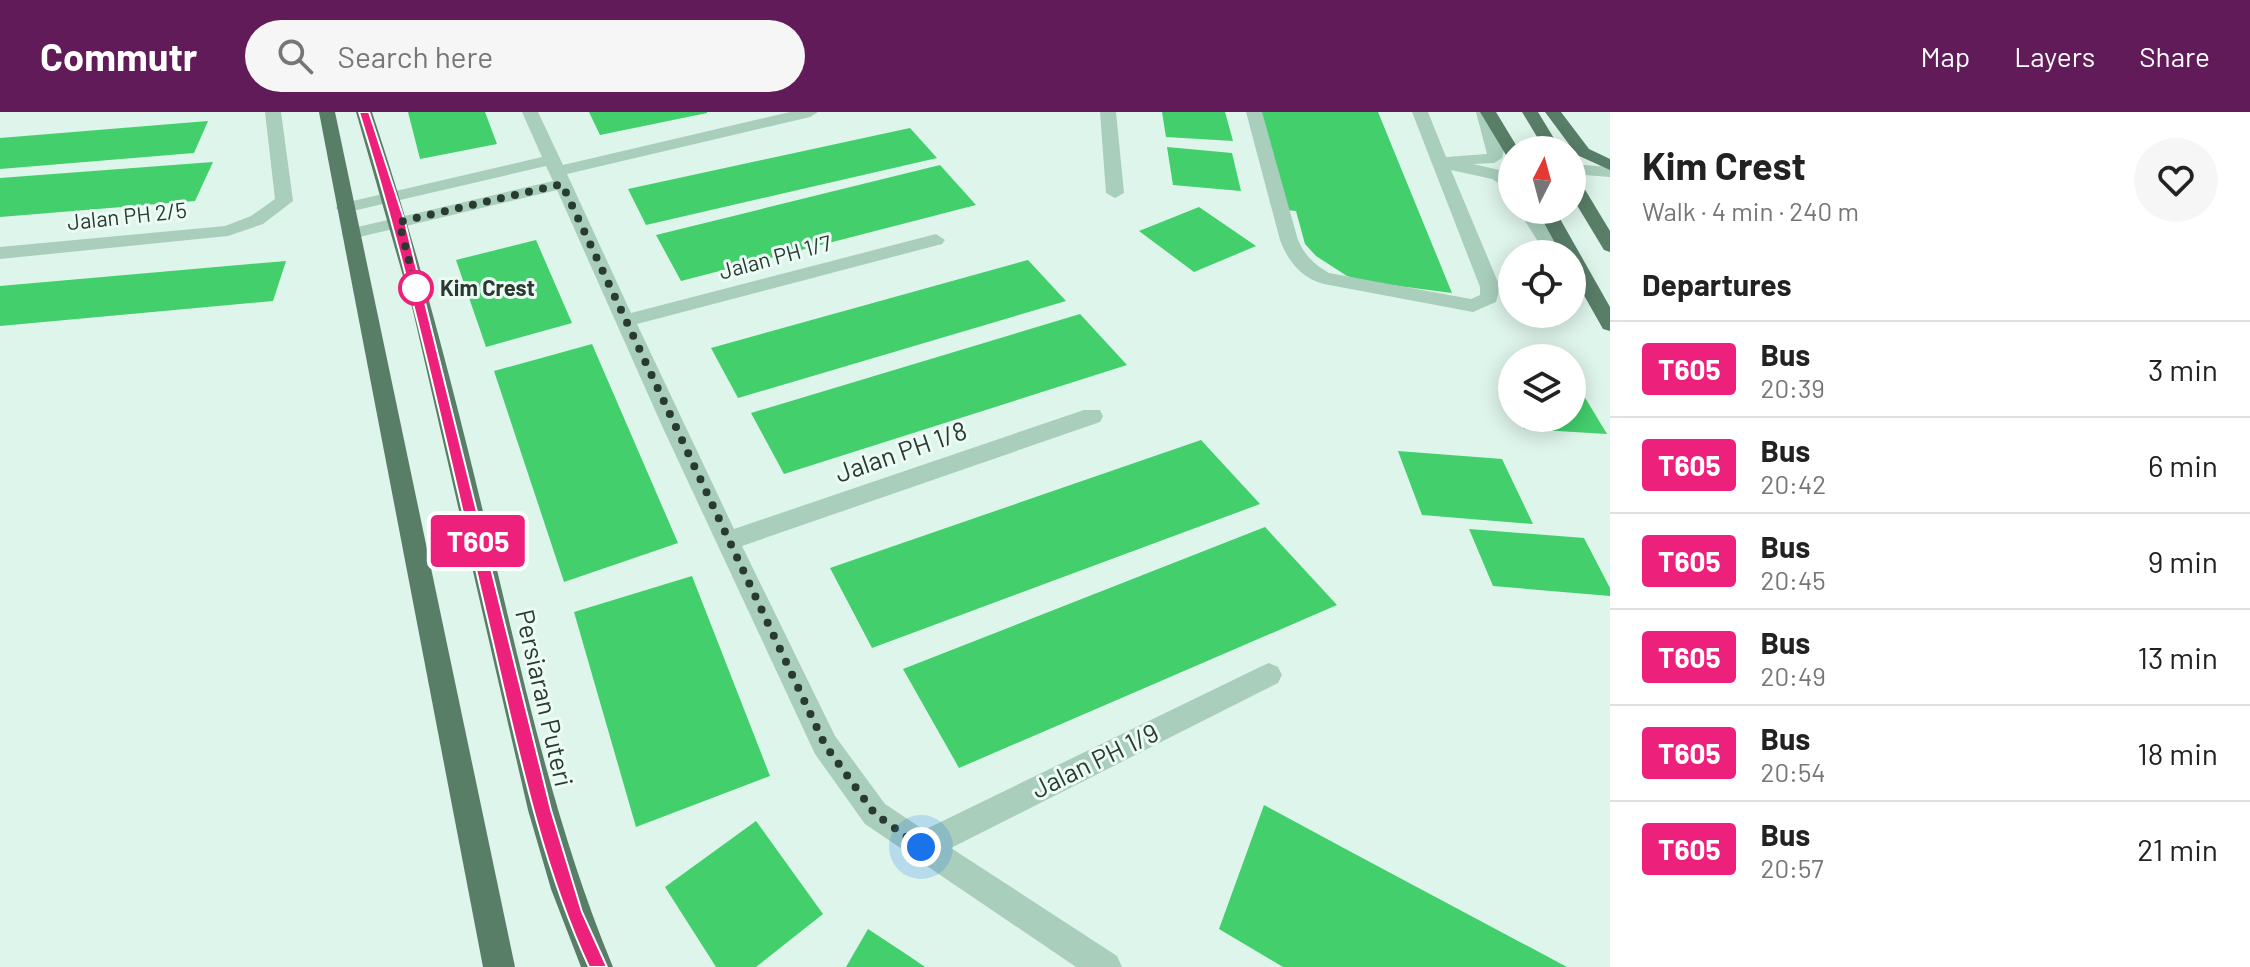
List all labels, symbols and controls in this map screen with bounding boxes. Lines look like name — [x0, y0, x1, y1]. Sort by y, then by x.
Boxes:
search box — [245, 20, 805, 92]
text: Commutr — [40, 33, 197, 79]
icon: search — [273, 34, 317, 78]
text: Search here — [337, 38, 493, 74]
text: Map — [1920, 39, 1970, 73]
text: Layers — [2014, 39, 2095, 73]
text: Share — [2139, 39, 2210, 73]
north arrow — [1498, 136, 1586, 224]
map controls — [1498, 136, 1586, 432]
button: heart — [2134, 138, 2218, 222]
text: Kim Crest — [1642, 142, 1806, 188]
text: Walk · 4 min · 240 m — [1642, 195, 1859, 226]
street label: Jalan PH 2/5 — [66, 196, 188, 234]
street label: Jalan PH 1/7 — [716, 229, 834, 284]
button: locate — [1498, 240, 1586, 328]
text: Departures — [1642, 266, 1792, 302]
marker: Kim Crest — [399, 271, 433, 305]
place label: Kim Crest — [440, 274, 535, 300]
text: Bus — [1760, 336, 1810, 372]
button: layers — [1498, 344, 1586, 432]
text: 3 min — [2148, 351, 2218, 387]
text: T605 — [1658, 352, 1720, 386]
text: 20:39 — [1760, 372, 1825, 403]
street label: Jalan PH 1/8 — [830, 414, 971, 488]
text: Bus — [1760, 432, 1810, 468]
text: 6 min — [2148, 447, 2218, 483]
text: T605 — [1658, 448, 1720, 482]
text: 20:42 — [1760, 468, 1826, 499]
line badge: T605 — [422, 515, 534, 567]
text: T605 — [447, 524, 509, 558]
text: Bus — [1760, 528, 1810, 564]
text: 9 min — [2148, 543, 2218, 579]
text: T605 — [1658, 544, 1720, 578]
text: 20:45 — [1760, 564, 1826, 595]
street label: Persiaran Puteri — [510, 606, 581, 789]
text: Bus — [1760, 624, 1810, 660]
text: 13 min — [2137, 639, 2218, 675]
text: T605 — [1658, 640, 1720, 674]
text: 20:49 — [1760, 660, 1826, 691]
street label: Jalan PH 1/9 — [1026, 716, 1163, 804]
text: Bus — [1760, 720, 1810, 756]
text: 18 min — [2137, 735, 2218, 771]
text: T605 — [1658, 736, 1720, 770]
text: 20:54 — [1760, 756, 1826, 787]
text: Bus — [1760, 816, 1810, 852]
your location — [901, 827, 941, 867]
text: 21 min — [2137, 831, 2218, 867]
text: T605 — [1658, 832, 1720, 866]
text: 20:57 — [1760, 852, 1824, 883]

